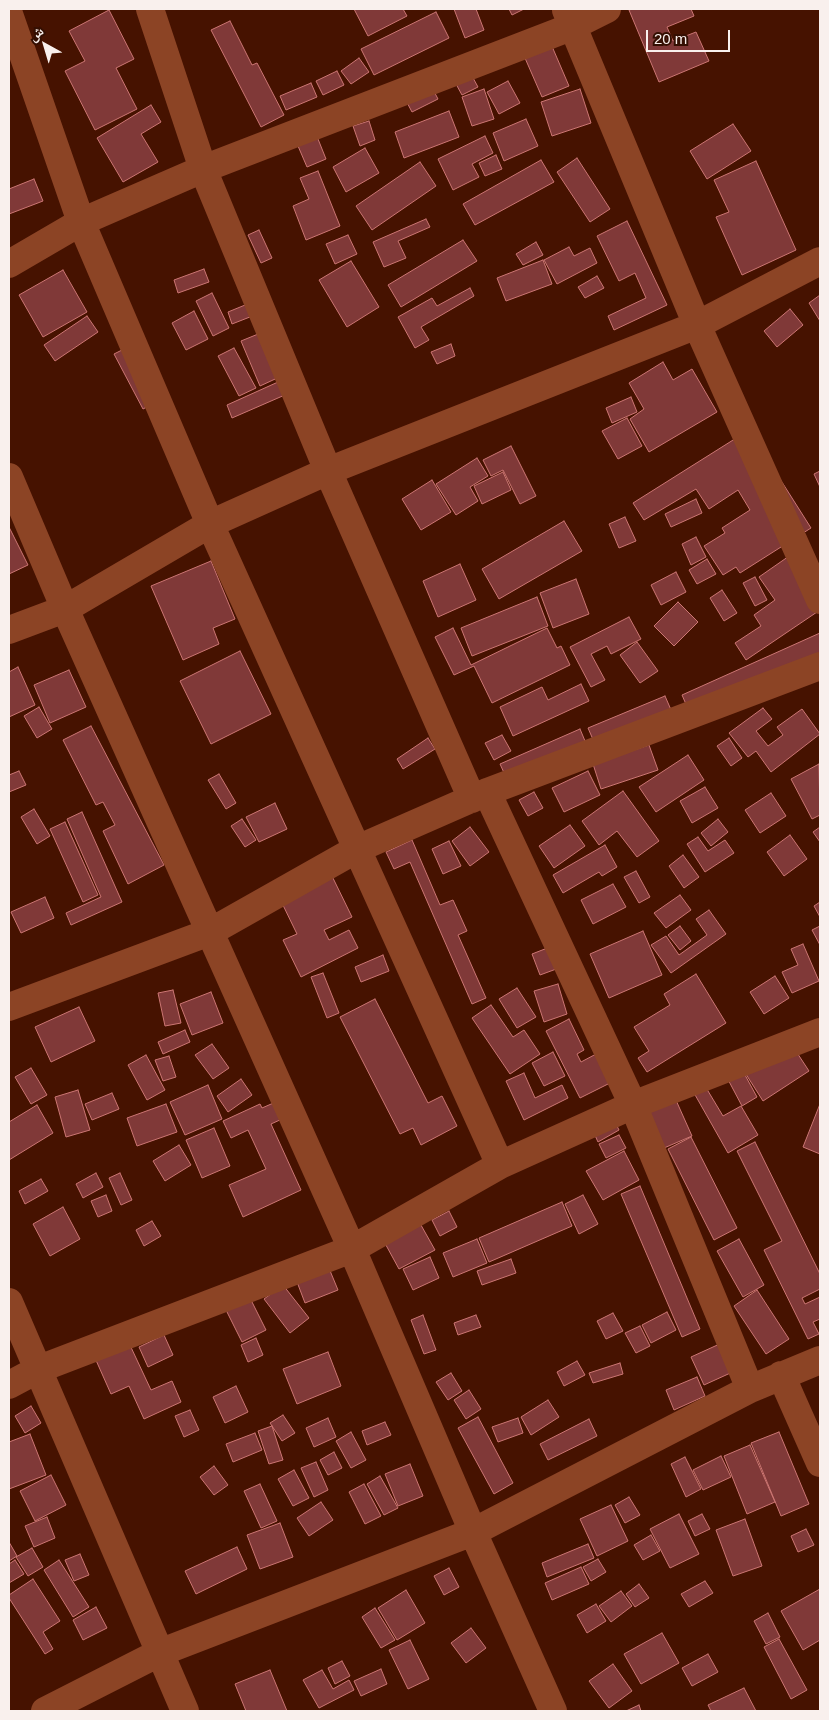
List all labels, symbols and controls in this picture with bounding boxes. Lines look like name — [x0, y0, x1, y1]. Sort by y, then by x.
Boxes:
north arrow — [20, 20, 70, 70]
scale bar — [649, 20, 733, 52]
text: ش — [25, 22, 46, 44]
text: 20 m — [654, 30, 687, 47]

